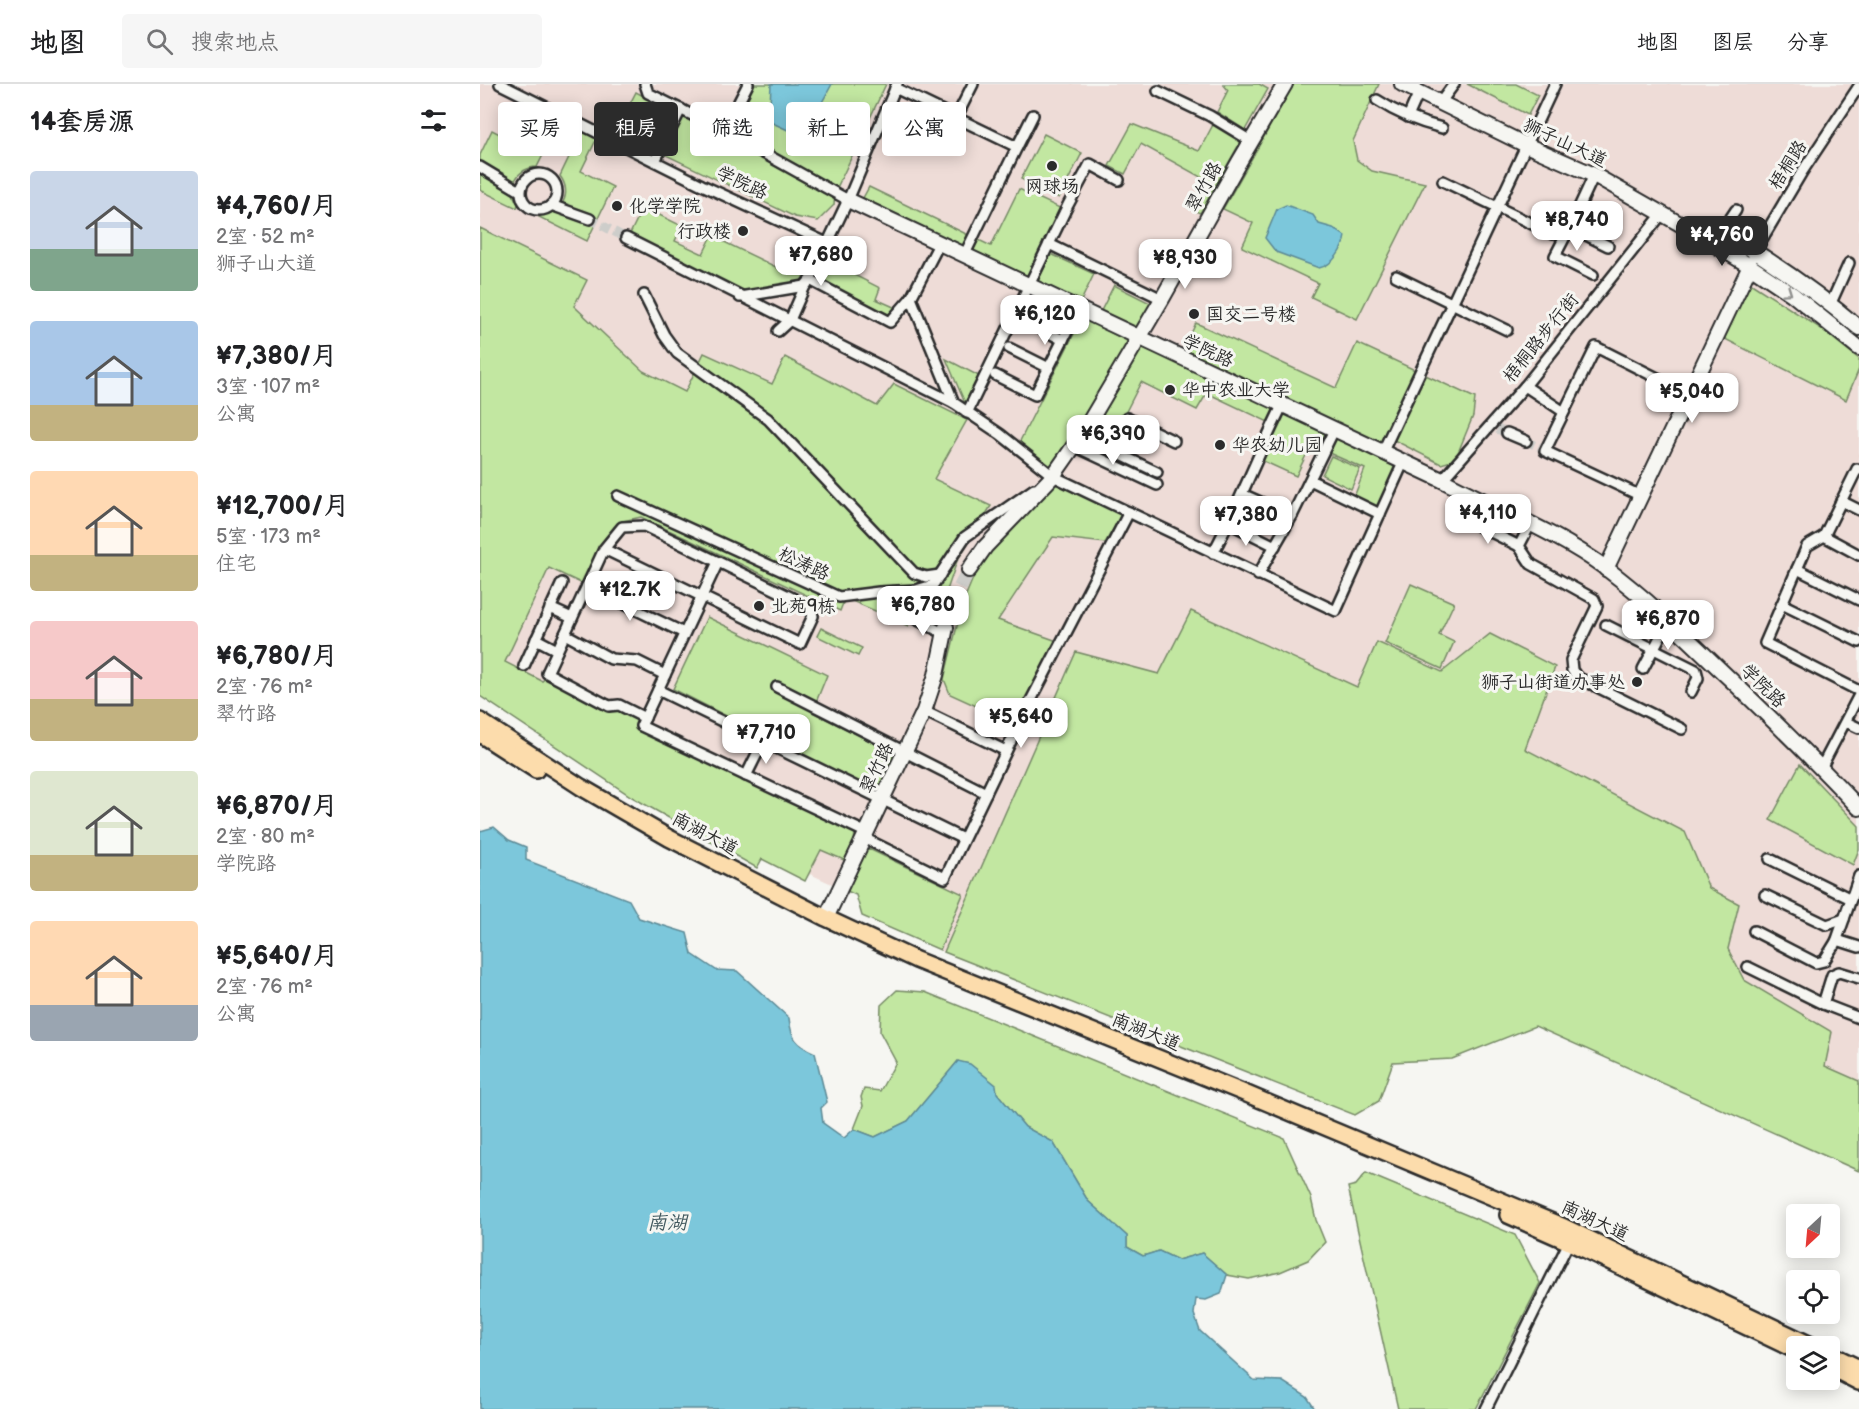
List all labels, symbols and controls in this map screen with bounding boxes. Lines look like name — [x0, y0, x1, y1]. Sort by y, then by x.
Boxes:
search box — [122, 14, 542, 68]
icon: search — [143, 25, 176, 58]
text: 地图 — [30, 27, 86, 60]
text: 搜索地点 — [191, 29, 279, 56]
text: 地图 — [1637, 30, 1679, 55]
text: 图层 — [1712, 30, 1754, 55]
text: 分享 — [1787, 30, 1829, 55]
chip: 买房 — [498, 102, 582, 156]
chip: 租房 — [594, 102, 678, 156]
chip: 筛选 — [690, 102, 774, 156]
chip: 新上 — [786, 102, 870, 156]
chip: 公寓 — [882, 102, 966, 156]
icon: filters — [417, 104, 450, 137]
text: 14套房源 — [30, 107, 134, 138]
street label: 狮子山大道 — [1520, 114, 1610, 172]
street label: 梧桐路 — [1765, 137, 1811, 193]
street label: 翠竹路 — [1182, 158, 1226, 216]
marker: 网球场 — [1045, 159, 1059, 173]
street label: 学院路 — [713, 162, 771, 204]
place label: 网球场 — [1025, 176, 1079, 197]
text: ¥4,760/月 — [216, 191, 338, 222]
icon: home — [78, 195, 150, 267]
place label: 化学学院 — [629, 196, 701, 217]
marker: 化学学院 — [610, 199, 624, 213]
pin: ¥8,740 — [1528, 201, 1626, 252]
text: ¥8,740 — [1545, 208, 1609, 232]
pin: ¥4,760 — [1673, 216, 1771, 267]
place label: 行政楼 — [677, 221, 731, 242]
text: ¥4,760 — [1690, 223, 1754, 247]
marker: 行政楼 — [736, 224, 750, 238]
text: 2室 · 52 m² — [216, 225, 315, 249]
pin: ¥7,680 — [772, 236, 870, 287]
pin: ¥8,930 — [1136, 239, 1234, 290]
text: ¥7,680 — [789, 243, 853, 267]
text: ¥8,930 — [1153, 246, 1217, 270]
text: 狮子山大道 — [216, 252, 316, 276]
one-way arrow — [1781, 285, 1792, 296]
street label: 梧桐路步行街 — [1499, 289, 1583, 387]
pin: ¥6,120 — [996, 295, 1094, 346]
text: ¥6,120 — [1014, 302, 1076, 326]
place label: 国交二号楼 — [1206, 304, 1296, 325]
marker: 国交二号楼 — [1187, 307, 1201, 321]
street label: 学院路 — [1179, 330, 1237, 372]
text: ¥7,380/月 — [216, 341, 338, 372]
icon: home — [78, 345, 150, 417]
pin: ¥5,040 — [1643, 373, 1741, 424]
text: 3室 · 107 m² — [216, 375, 320, 399]
place label: 华中农业大学 — [1182, 380, 1290, 401]
text: ¥5,040 — [1660, 380, 1724, 404]
marker: 华中农业大学 — [1163, 383, 1177, 397]
text: 公寓 — [216, 402, 256, 426]
pin: ¥6,390 — [1064, 415, 1162, 466]
text: ¥6,390 — [1081, 422, 1145, 446]
place label: 华农幼儿园 — [1232, 435, 1322, 456]
marker: 华农幼儿园 — [1213, 438, 1227, 452]
text: ¥12,700/月 — [216, 491, 349, 522]
pin: ¥4,110 — [1439, 494, 1537, 545]
icon: home — [78, 495, 150, 567]
pin: ¥7,380 — [1197, 496, 1295, 547]
text: ¥4,110 — [1459, 501, 1517, 525]
text: ¥7,380 — [1214, 503, 1278, 527]
text: 5室 · 173 m² — [216, 525, 321, 549]
street label: 松涛路 — [775, 543, 833, 585]
text: 住宅 — [216, 552, 256, 576]
pin: ¥12.7K — [581, 571, 679, 622]
text: ¥12.7K — [599, 578, 661, 602]
pin: ¥6,780 — [874, 586, 972, 637]
text: ¥6,780 — [891, 593, 955, 617]
place label: 北苑9栋 — [771, 596, 835, 617]
marker: 北苑9栋 — [752, 599, 766, 613]
pin: ¥6,870 — [1619, 600, 1717, 651]
text: ¥6,870 — [1636, 607, 1700, 631]
text: ¥6,780/月 — [216, 641, 338, 672]
icon: home — [78, 645, 150, 717]
street label: 学院路 — [1736, 660, 1790, 712]
place label: 狮子山街道办事处 — [1481, 672, 1625, 693]
text: 2室 · 76 m² — [216, 675, 313, 699]
marker: 狮子山街道办事处 — [1630, 675, 1644, 689]
pin: ¥5,640 — [972, 698, 1070, 749]
text: 翠竹路 — [216, 702, 276, 726]
text: ¥5,640 — [989, 705, 1053, 729]
pin: ¥7,710 — [717, 714, 815, 765]
text: ¥7,710 — [736, 721, 796, 745]
street label: 翠竹路 — [856, 739, 898, 797]
text: ¥6,870/月 — [216, 791, 338, 822]
icon: home — [78, 795, 150, 867]
street label: 南湖大道 — [668, 808, 742, 860]
text: 2室 · 80 m² — [216, 825, 315, 849]
text: 学院路 — [216, 852, 276, 876]
text: ¥5,640/月 — [216, 941, 338, 972]
icon: home — [78, 945, 150, 1017]
text: 2室 · 76 m² — [216, 975, 313, 999]
text: 公寓 — [216, 1002, 256, 1026]
street label: 南湖大道 — [1109, 1009, 1183, 1055]
street label: 南湖大道 — [1558, 1196, 1632, 1246]
north arrow — [1786, 1204, 1840, 1258]
map controls — [1786, 1204, 1840, 1390]
water label: 南湖 — [647, 1211, 689, 1235]
button: locate — [1786, 1270, 1840, 1324]
button: layers — [1786, 1336, 1840, 1390]

